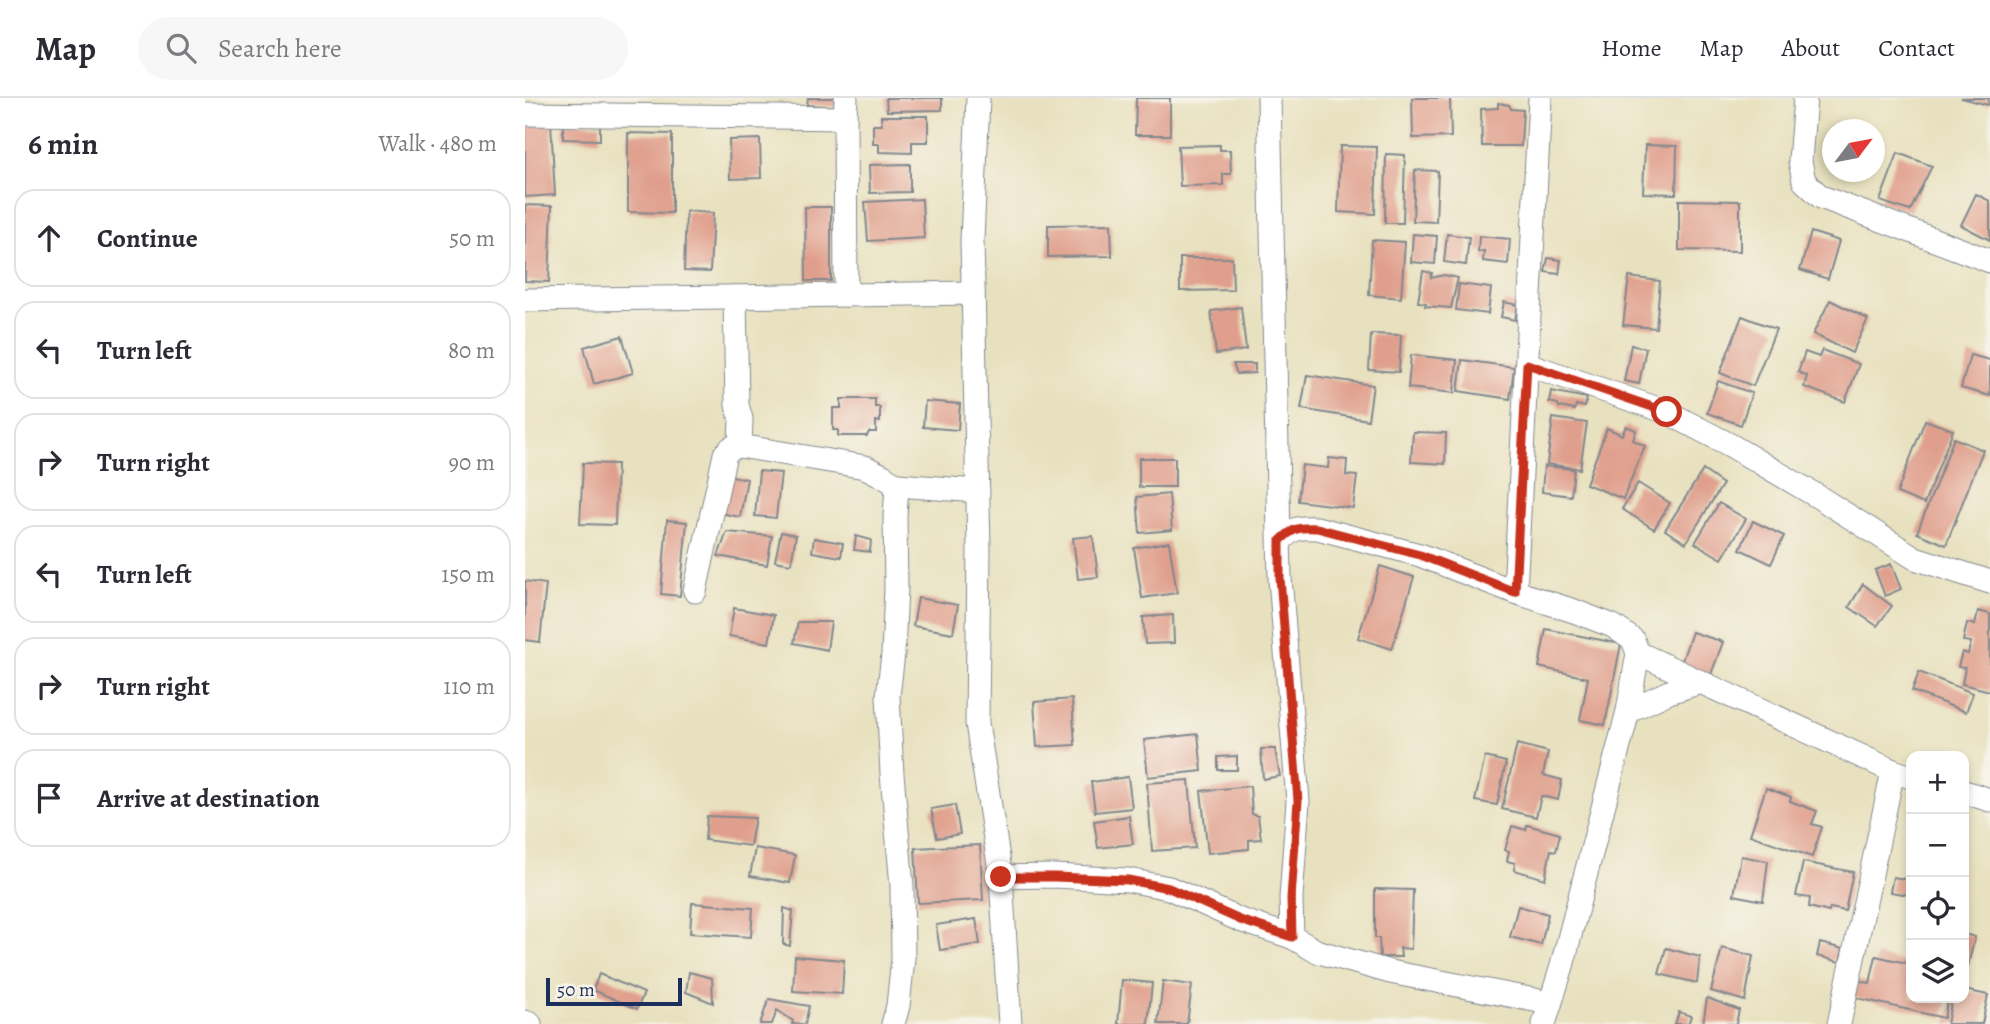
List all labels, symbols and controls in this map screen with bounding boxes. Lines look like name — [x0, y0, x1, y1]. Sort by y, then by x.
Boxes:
search box — [138, 17, 628, 80]
text: Map — [35, 26, 96, 71]
icon: search — [162, 29, 200, 67]
text: Search here — [218, 31, 342, 66]
text: Home — [1601, 32, 1662, 64]
text: Map — [1700, 32, 1744, 64]
text: About — [1782, 32, 1840, 64]
text: Contact — [1878, 32, 1955, 64]
north arrow — [1822, 119, 1885, 182]
text: 6 min — [28, 124, 98, 164]
text: Walk · 480 m — [378, 128, 497, 159]
icon: ahead — [30, 219, 68, 257]
text: Continue — [97, 221, 198, 256]
text: 50 m — [449, 223, 495, 254]
icon: left — [30, 331, 68, 369]
text: Turn left — [97, 333, 192, 368]
text: 80 m — [448, 335, 495, 366]
route start — [1651, 396, 1682, 427]
icon: right — [30, 443, 68, 481]
text: Turn right — [97, 445, 210, 480]
text: 90 m — [449, 447, 495, 478]
icon: left — [30, 555, 68, 593]
text: Turn left — [97, 557, 192, 592]
text: 150 m — [441, 559, 495, 590]
icon: right — [30, 667, 68, 705]
text: Turn right — [97, 669, 210, 704]
text: 110 m — [443, 671, 495, 702]
map controls — [1906, 751, 1969, 1003]
button: + — [1906, 751, 1969, 814]
icon: arrive — [30, 779, 68, 817]
text: Arrive at destination — [97, 781, 320, 816]
button: − — [1906, 814, 1969, 877]
route end — [985, 861, 1016, 892]
button: locate — [1906, 877, 1969, 940]
button: layers — [1906, 940, 1969, 1003]
scale bar — [546, 975, 683, 1007]
text: 50 m — [557, 977, 595, 1003]

